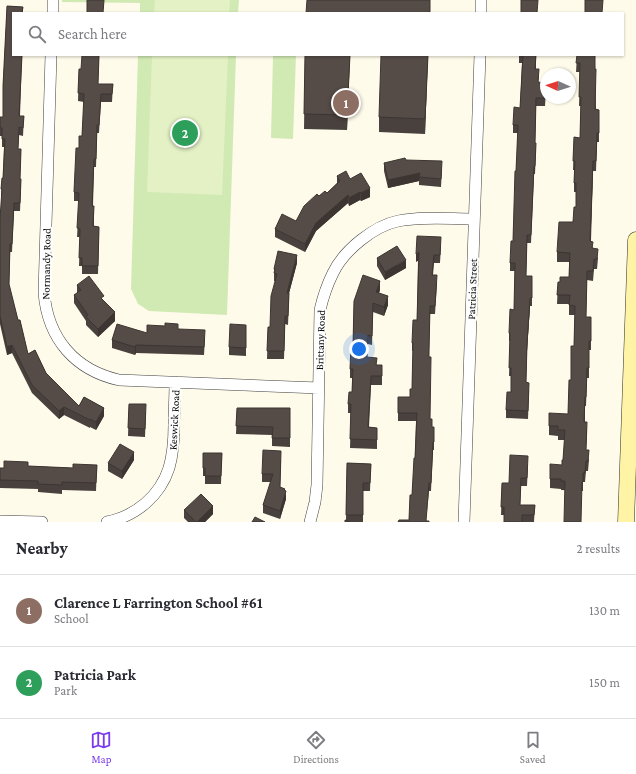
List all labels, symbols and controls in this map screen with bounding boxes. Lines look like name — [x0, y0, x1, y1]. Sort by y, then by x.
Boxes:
search box — [12, 12, 624, 56]
icon: search — [26, 23, 48, 45]
text: Search here — [58, 26, 127, 42]
north arrow — [540, 68, 576, 104]
pin: 1 — [333, 88, 359, 118]
pin: 2 — [172, 118, 198, 148]
street label: Normandy Road — [39, 228, 54, 300]
street label: Patricia Street — [465, 258, 479, 320]
street label: Brittany Road — [313, 309, 328, 370]
your location — [349, 339, 369, 359]
street label: Keswick Road — [166, 389, 182, 450]
text: Nearby — [16, 539, 68, 558]
text: 2 results — [577, 541, 620, 556]
text: Clarence L Farrington School #61 — [54, 595, 263, 611]
text: 1 — [27, 603, 31, 618]
text: 130 m — [589, 603, 620, 618]
text: School — [54, 611, 89, 626]
text: Patricia Park — [54, 667, 136, 683]
text: 2 — [26, 675, 32, 690]
text: 150 m — [589, 675, 620, 690]
text: Park — [54, 683, 77, 698]
tab: Map — [90, 729, 112, 765]
tab: Directions — [293, 729, 339, 765]
tab: Saved — [520, 729, 546, 765]

